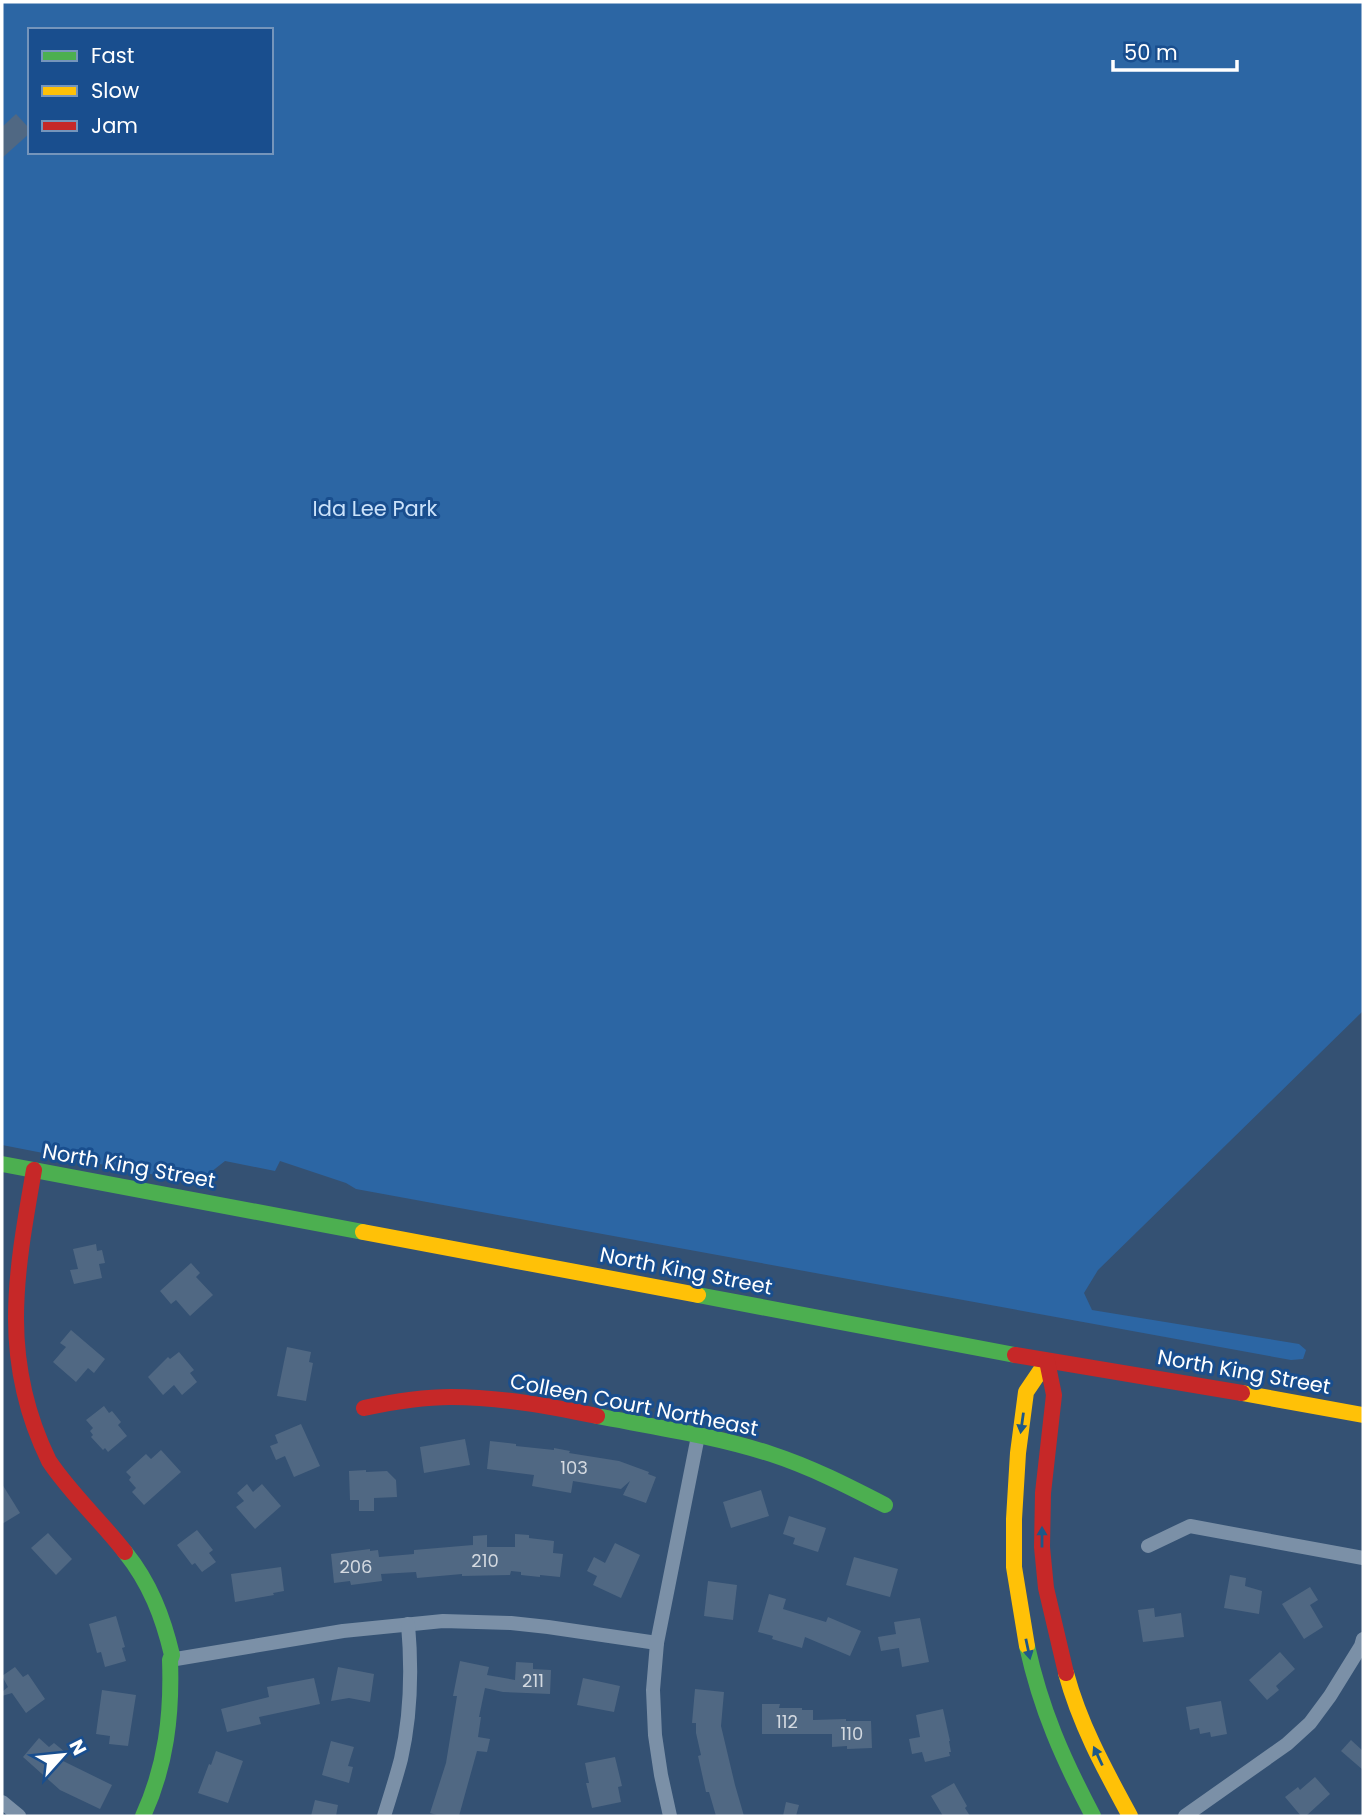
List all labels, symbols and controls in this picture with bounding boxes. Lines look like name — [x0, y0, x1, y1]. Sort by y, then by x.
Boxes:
legend — [28, 28, 273, 154]
scale bar — [1113, 28, 1237, 72]
text: 50 m — [1124, 38, 1178, 67]
text: Fast — [91, 41, 134, 70]
text: Slow — [91, 76, 139, 105]
text: Jam — [91, 111, 138, 140]
park label: Ida Lee Park — [313, 494, 438, 523]
street label: North King Street — [40, 1136, 218, 1195]
street label: North King Street — [597, 1240, 775, 1301]
street label: North King Street — [1155, 1342, 1333, 1401]
street label: Colleen Court Northeast — [508, 1366, 761, 1443]
one-way arrow — [1016, 1412, 1027, 1434]
house number: 103 — [560, 1455, 588, 1480]
one-way arrow — [1036, 1526, 1048, 1548]
house number: 210 — [471, 1548, 499, 1573]
house number: 206 — [339, 1554, 373, 1579]
one-way arrow — [1022, 1638, 1033, 1660]
house number: 211 — [522, 1668, 544, 1693]
house number: 112 — [776, 1709, 798, 1734]
north arrow — [28, 1720, 98, 1790]
house number: 110 — [841, 1721, 863, 1746]
text: N — [62, 1735, 93, 1760]
one-way arrow — [1092, 1746, 1103, 1766]

